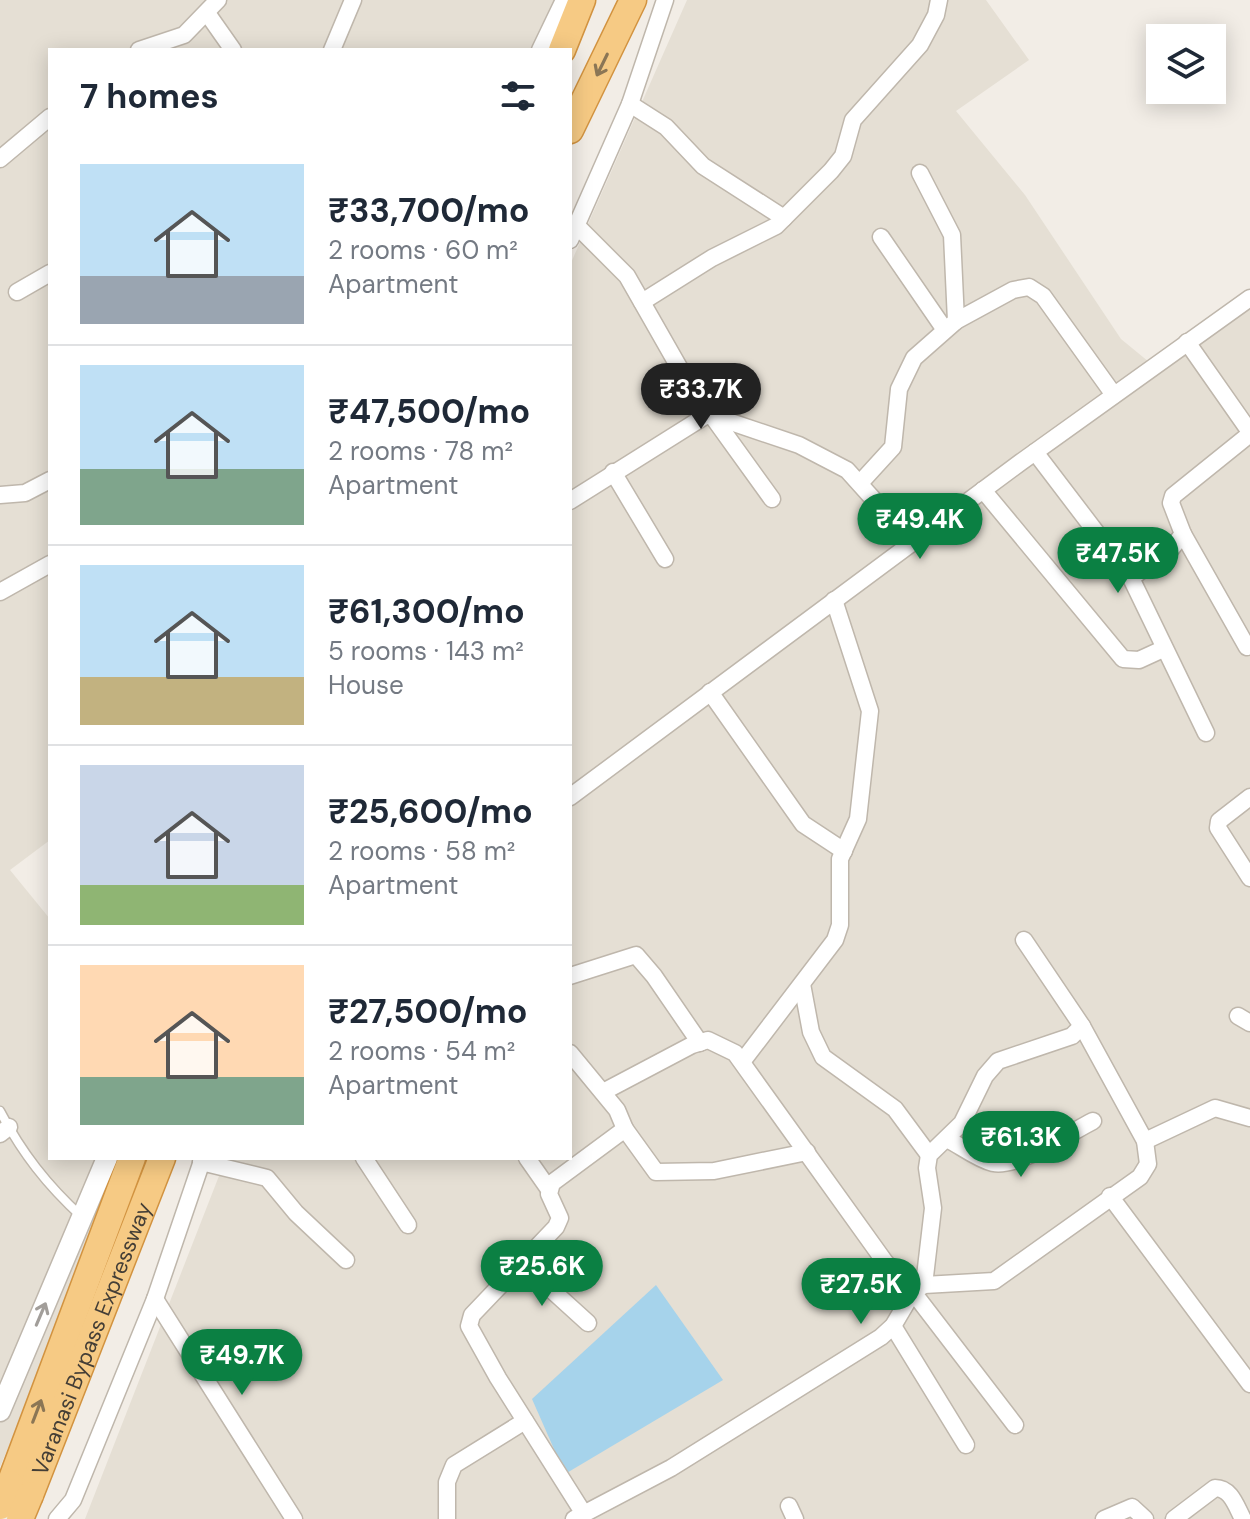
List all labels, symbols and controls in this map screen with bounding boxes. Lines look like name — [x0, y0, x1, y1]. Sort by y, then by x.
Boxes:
map controls — [1146, 24, 1226, 104]
button: layers — [1146, 24, 1226, 104]
one-way arrow — [593, 53, 608, 76]
text: 7 homes — [80, 74, 219, 119]
icon: filters — [496, 74, 540, 118]
text: ₹33,700/mo — [328, 188, 529, 233]
icon: home — [144, 196, 240, 292]
text: 2 rooms · 60 m² — [328, 233, 518, 267]
text: Apartment — [328, 267, 459, 301]
pin: ₹33.7K — [636, 363, 766, 431]
text: ₹33.7K — [659, 372, 743, 406]
text: ₹47,500/mo — [328, 389, 530, 434]
icon: home — [144, 397, 240, 493]
text: 2 rooms · 78 m² — [328, 434, 513, 468]
text: Apartment — [328, 468, 459, 502]
pin: ₹49.4K — [855, 493, 985, 561]
text: ₹49.4K — [875, 502, 965, 536]
pin: ₹47.5K — [1053, 527, 1183, 595]
text: ₹47.5K — [1076, 536, 1161, 570]
text: ₹61,300/mo — [328, 589, 525, 634]
icon: home — [144, 597, 240, 693]
text: 5 rooms · 143 m² — [328, 634, 524, 668]
text: House — [328, 668, 404, 702]
text: ₹25,600/mo — [328, 789, 533, 834]
icon: home — [144, 797, 240, 893]
text: 2 rooms · 58 m² — [328, 834, 515, 868]
text: Apartment — [328, 868, 459, 902]
text: ₹27,500/mo — [328, 989, 527, 1034]
icon: home — [144, 997, 240, 1093]
text: 2 rooms · 54 m² — [328, 1034, 515, 1068]
text: Apartment — [328, 1068, 459, 1102]
pin: ₹61.3K — [956, 1111, 1086, 1179]
text: ₹61.3K — [980, 1120, 1062, 1154]
street label: Varanasi Bypass Expressway — [25, 1198, 158, 1479]
pin: ₹25.6K — [477, 1240, 607, 1308]
text: ₹25.6K — [499, 1249, 585, 1283]
pin: ₹27.5K — [796, 1258, 926, 1326]
text: ₹27.5K — [820, 1267, 902, 1301]
one-way arrow — [35, 1302, 50, 1327]
pin: ₹49.7K — [177, 1329, 307, 1397]
text: ₹49.7K — [199, 1338, 285, 1372]
one-way arrow — [31, 1399, 45, 1424]

